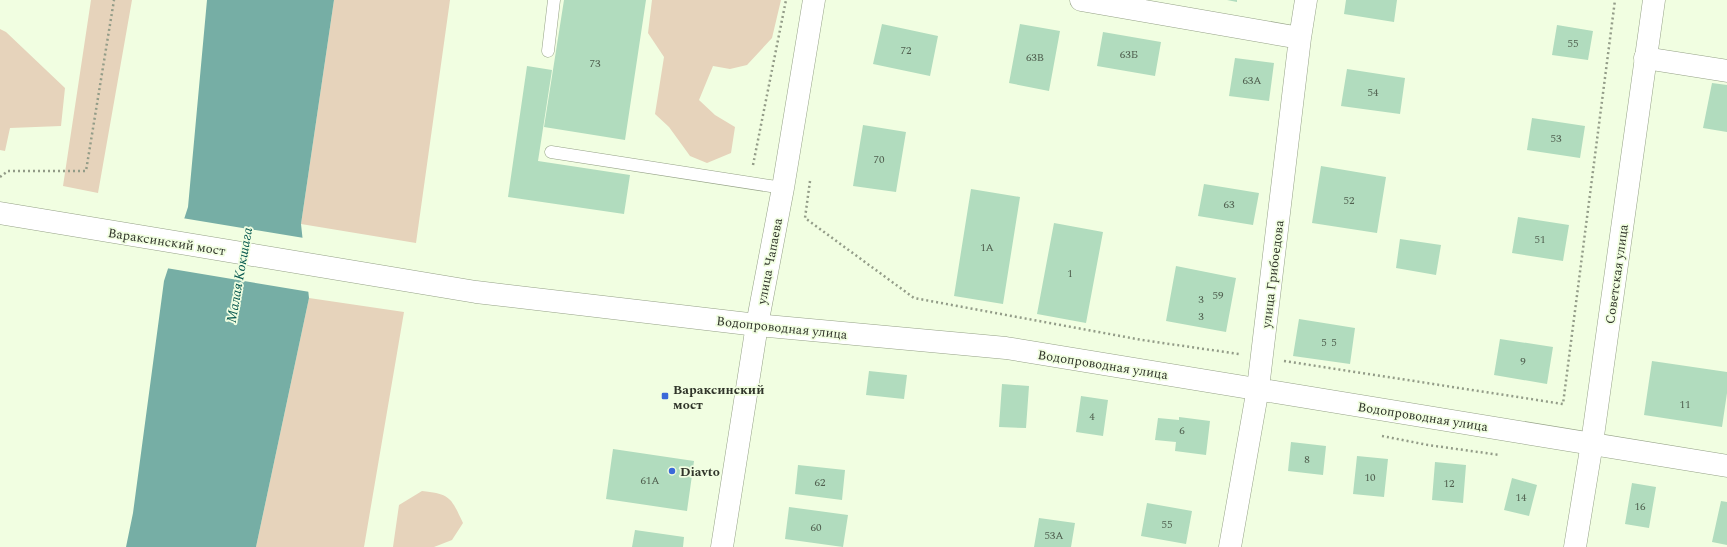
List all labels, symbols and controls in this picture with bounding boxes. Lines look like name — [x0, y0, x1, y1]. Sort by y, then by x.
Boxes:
house number: 55 — [1568, 35, 1579, 52]
house number: 72 — [901, 42, 912, 59]
house number: 63Б — [1120, 46, 1138, 63]
house number: 63В — [1026, 49, 1044, 66]
house number: 73 — [590, 55, 601, 72]
house number: 63А — [1242, 72, 1262, 89]
house number: 54 — [1368, 84, 1379, 101]
house number: 53 — [1551, 130, 1562, 147]
house number: 70 — [874, 151, 885, 168]
house number: 52 — [1344, 192, 1355, 209]
house number: 63 — [1224, 196, 1235, 213]
street label: улица Чапаева — [752, 216, 788, 307]
street label: улица Грибоедова — [1256, 218, 1290, 330]
street label: Советская улица — [1600, 222, 1634, 325]
street label: Вараксинский мост — [107, 223, 227, 261]
water label: Малая Кокшага — [221, 226, 258, 325]
house number: 51 — [1535, 231, 1546, 248]
house number: 1А — [980, 239, 994, 256]
house number: 1 — [1067, 265, 1073, 282]
house number: 59 — [1213, 287, 1224, 304]
house number: 3 — [1198, 291, 1204, 308]
house number: 3 — [1198, 308, 1204, 325]
street label: Водопроводная улица — [715, 311, 849, 345]
house number: 5 — [1321, 334, 1327, 351]
house number: 5 — [1331, 334, 1337, 351]
street label: Водопроводная улица — [1036, 345, 1170, 385]
house number: 9 — [1520, 353, 1526, 370]
place label: Вараксинский мост — [673, 380, 764, 415]
marker: Вараксинский мост — [660, 391, 670, 401]
house number: 11 — [1680, 396, 1691, 413]
street label: Водопроводная улица — [1356, 397, 1490, 437]
house number: 4 — [1089, 408, 1095, 425]
house number: 6 — [1179, 422, 1185, 439]
house number: 8 — [1304, 451, 1310, 468]
place label: Diavto — [680, 462, 720, 482]
marker: Diavto — [667, 466, 677, 476]
house number: 10 — [1365, 469, 1376, 486]
house number: 61А — [640, 472, 660, 489]
house number: 62 — [815, 474, 826, 491]
house number: 12 — [1444, 475, 1455, 492]
house number: 14 — [1516, 489, 1527, 506]
house number: 16 — [1635, 498, 1646, 515]
house number: 55 — [1162, 516, 1173, 533]
house number: 60 — [811, 519, 822, 536]
house number: 53А — [1044, 527, 1064, 544]

